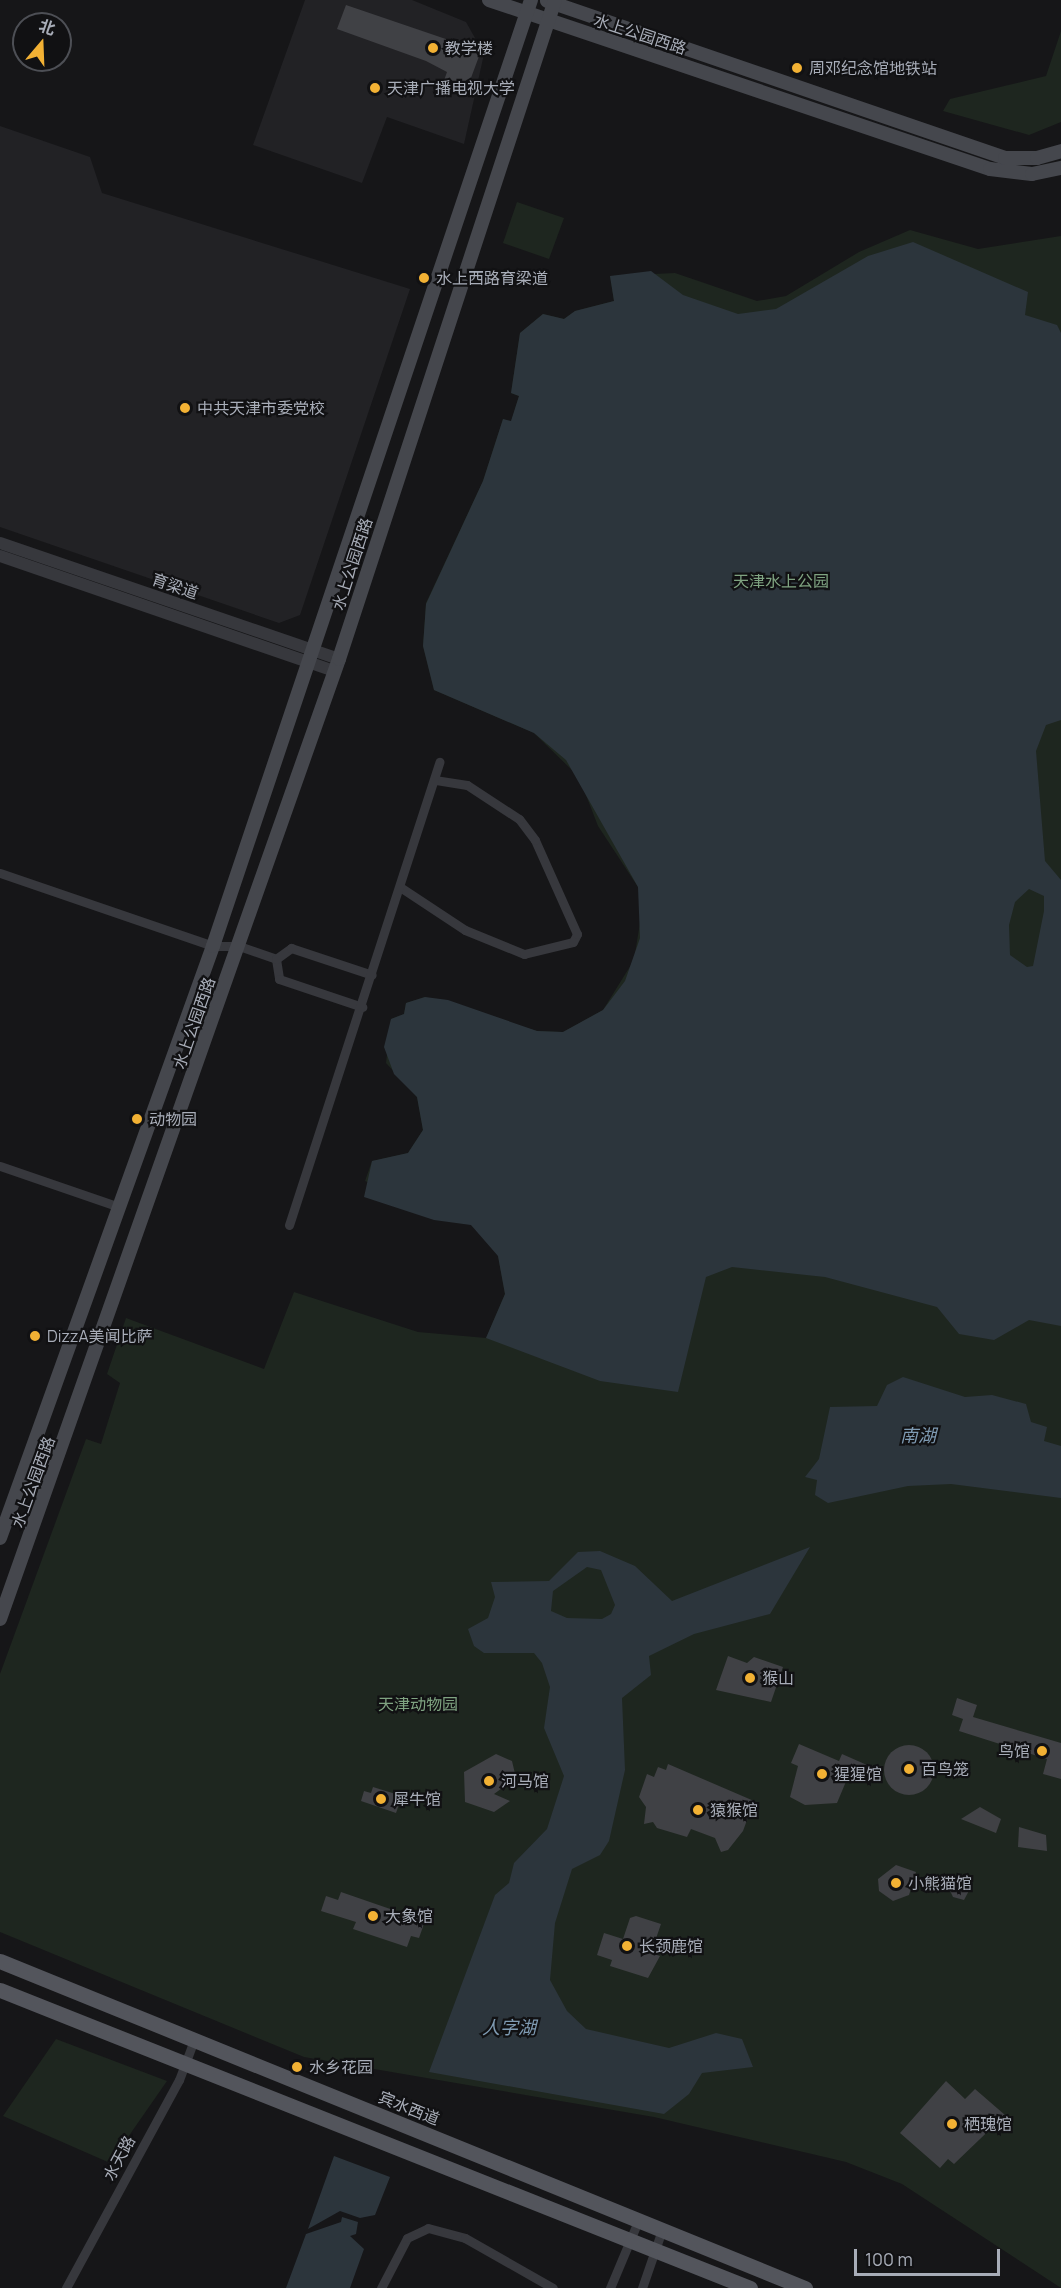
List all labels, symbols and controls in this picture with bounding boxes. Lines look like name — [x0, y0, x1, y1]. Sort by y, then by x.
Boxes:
street label: 水上公园西路 — [591, 10, 689, 58]
north arrow — [12, 12, 72, 72]
text: 北 — [36, 14, 58, 40]
place label: 教学楼 — [445, 38, 493, 58]
marker: 教学楼 — [426, 41, 440, 55]
place label: 周邓纪念馆地铁站 — [809, 58, 937, 78]
marker: 周邓纪念馆地铁站 — [790, 61, 804, 75]
place label: 天津广播电视大学 — [387, 78, 515, 98]
marker: 天津广播电视大学 — [368, 81, 382, 95]
place label: 水上西路育梁道 — [436, 268, 548, 288]
marker: 水上西路育梁道 — [417, 271, 431, 285]
place label: 中共天津市委党校 — [197, 398, 325, 418]
marker: 中共天津市委党校 — [178, 401, 192, 415]
street label: 水上公园西路 — [328, 515, 376, 613]
street label: 育梁道 — [149, 569, 201, 603]
park label: 天津水上公园 — [733, 571, 829, 591]
street label: 水上公园西路 — [169, 974, 219, 1072]
place label: 动物园 — [149, 1109, 197, 1129]
marker: 动物园 — [130, 1112, 144, 1126]
place label: DizzA美闻比萨 — [47, 1326, 153, 1346]
marker: DizzA美闻比萨 — [28, 1329, 42, 1343]
water label: 南湖 — [900, 1424, 936, 1446]
street label: 水上公园西路 — [8, 1434, 58, 1530]
place label: 猴山 — [762, 1668, 794, 1688]
marker: 猴山 — [743, 1671, 757, 1685]
park label: 天津动物园 — [378, 1694, 458, 1714]
place label: 鸟馆 — [998, 1741, 1030, 1761]
marker: 鸟馆 — [1035, 1744, 1049, 1758]
place label: 百鸟笼 — [921, 1759, 969, 1779]
marker: 百鸟笼 — [902, 1762, 916, 1776]
place label: 猩猩馆 — [834, 1764, 882, 1784]
marker: 猩猩馆 — [815, 1767, 829, 1781]
place label: 河马馆 — [501, 1771, 549, 1791]
marker: 河马馆 — [482, 1774, 496, 1788]
place label: 犀牛馆 — [393, 1789, 441, 1809]
marker: 犀牛馆 — [374, 1792, 388, 1806]
place label: 猿猴馆 — [710, 1800, 758, 1820]
marker: 猿猴馆 — [691, 1803, 705, 1817]
place label: 小熊猫馆 — [908, 1873, 972, 1893]
marker: 小熊猫馆 — [889, 1876, 903, 1890]
place label: 大象馆 — [385, 1906, 433, 1926]
marker: 大象馆 — [366, 1909, 380, 1923]
place label: 长颈鹿馆 — [639, 1936, 703, 1956]
marker: 长颈鹿馆 — [620, 1939, 634, 1953]
water label: 人字湖 — [482, 2016, 536, 2038]
place label: 水乡花园 — [309, 2057, 373, 2077]
marker: 水乡花园 — [290, 2060, 304, 2074]
street label: 宾水西道 — [376, 2087, 442, 2129]
place label: 栖瑰馆 — [964, 2114, 1012, 2134]
marker: 栖瑰馆 — [945, 2117, 959, 2131]
street label: 水天路 — [99, 2132, 139, 2184]
scale bar — [857, 2237, 1002, 2275]
text: 100 m — [865, 2247, 913, 2271]

